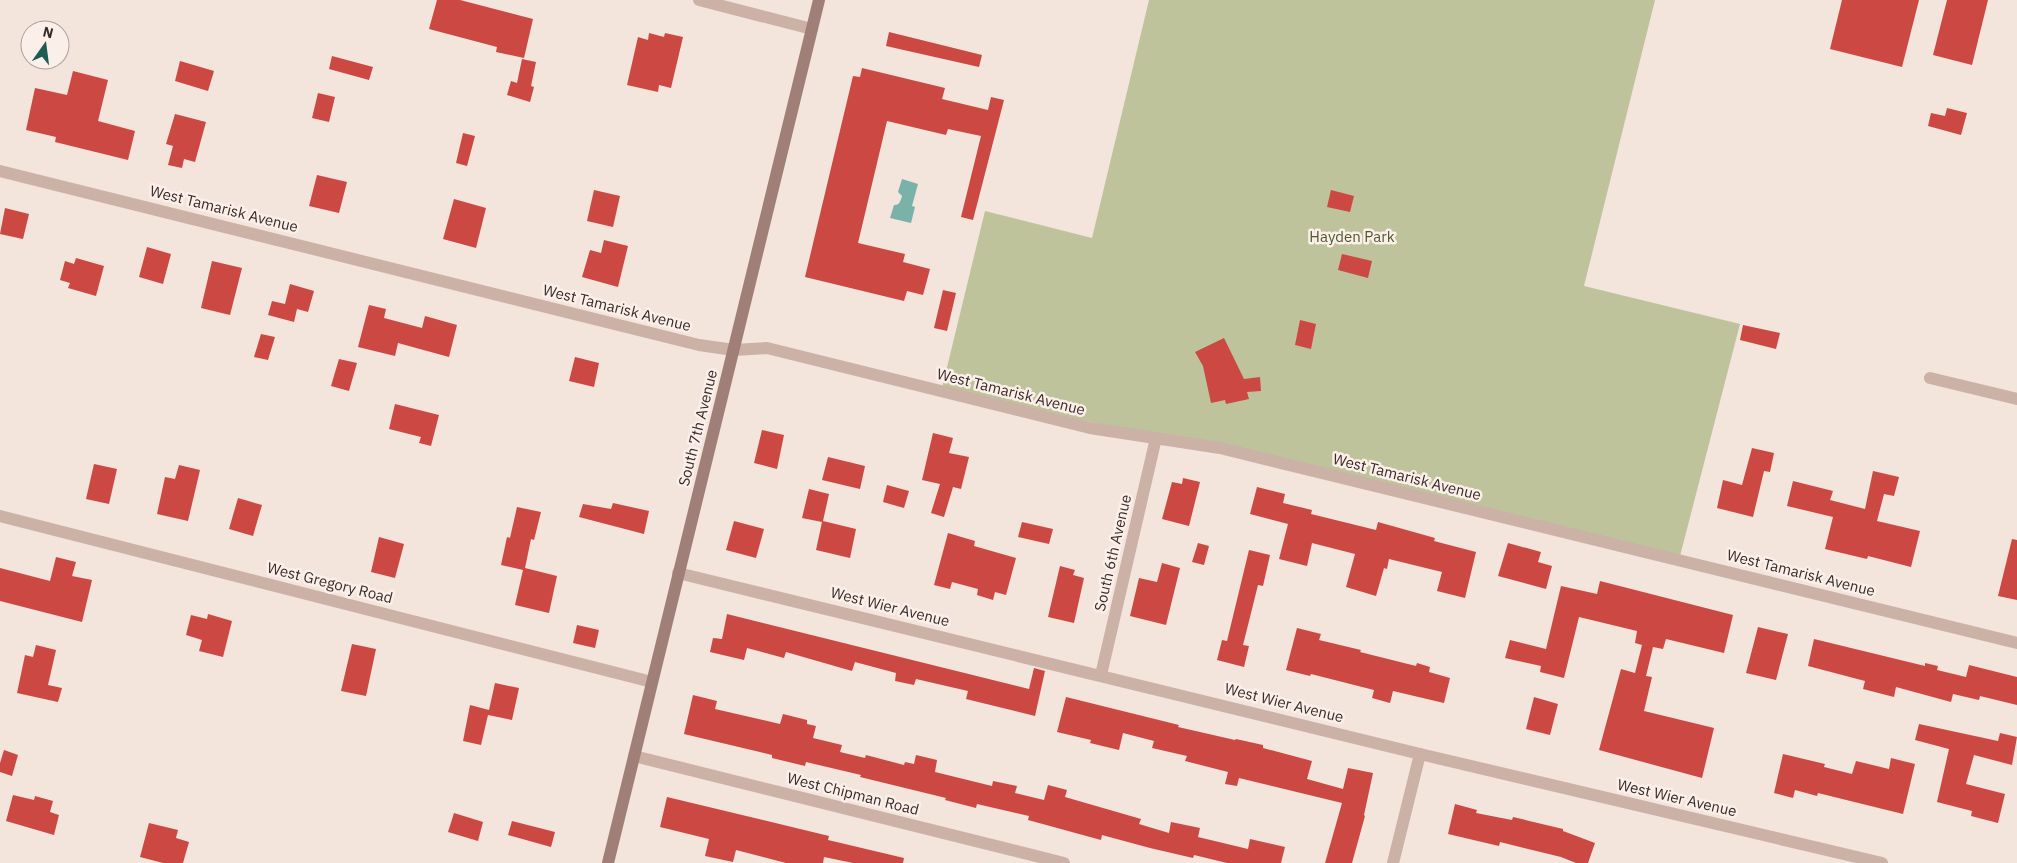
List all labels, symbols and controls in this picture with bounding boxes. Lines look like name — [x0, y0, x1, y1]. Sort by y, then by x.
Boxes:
north arrow — [20, 20, 70, 70]
text: N — [41, 22, 55, 42]
street label: West Tamarisk Avenue — [148, 181, 300, 236]
park label: Hayden Park — [1309, 227, 1395, 246]
street label: West Tamarisk Avenue — [541, 280, 693, 335]
street label: West Tamarisk Avenue — [935, 364, 1087, 419]
street label: South 7th Avenue — [674, 368, 721, 488]
street label: West Tamarisk Avenue — [1331, 449, 1483, 504]
street label: South 6th Avenue — [1090, 493, 1135, 613]
street label: West Tamarisk Avenue — [1725, 545, 1877, 600]
street label: West Gregory Road — [265, 558, 395, 607]
street label: West Wier Avenue — [829, 583, 952, 630]
street label: West Wier Avenue — [1223, 679, 1346, 726]
street label: West Chipman Road — [785, 768, 921, 819]
street label: West Wier Avenue — [1616, 775, 1739, 820]

